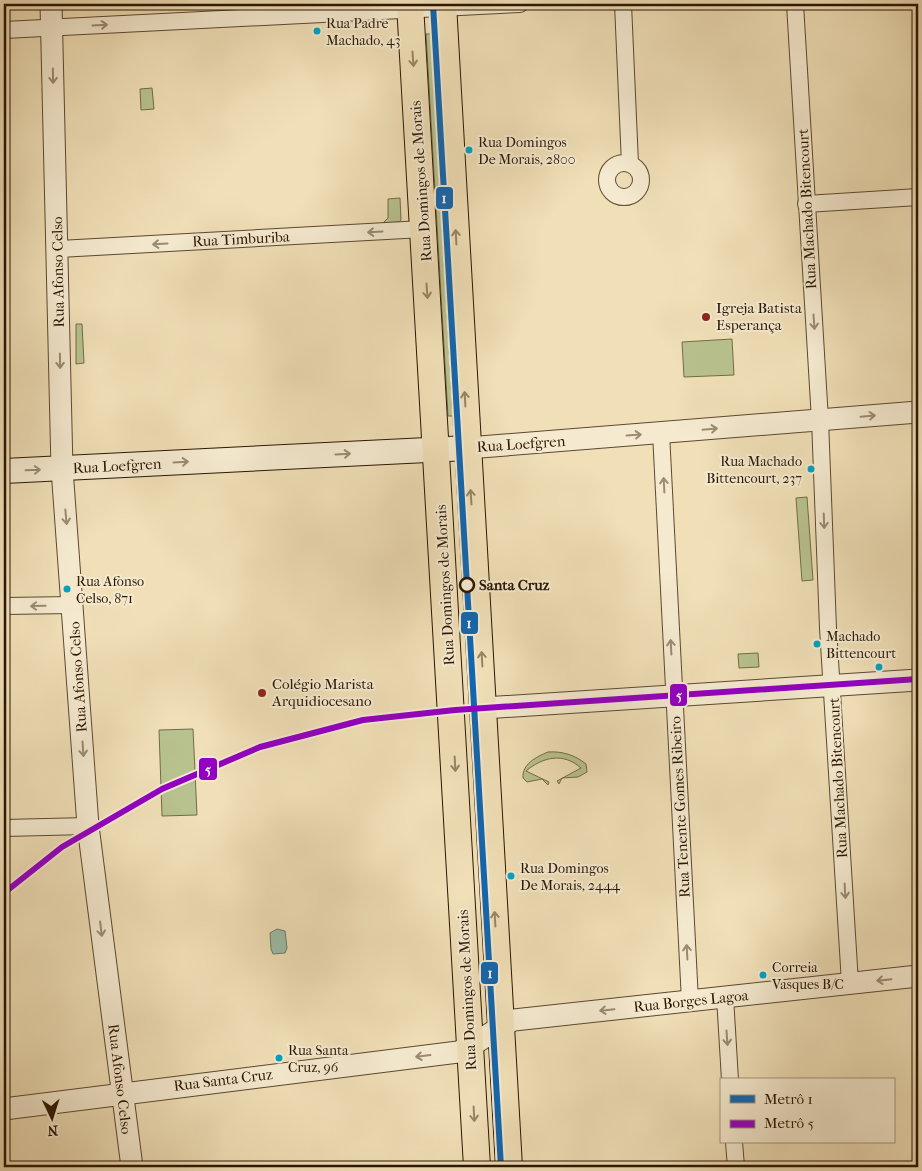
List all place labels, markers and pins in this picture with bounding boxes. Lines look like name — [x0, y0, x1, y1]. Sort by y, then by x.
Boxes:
place label: Rua Padre Machado, 43 — [326, 15, 400, 49]
marker: Rua Padre Machado, 43 — [312, 26, 322, 36]
place label: Rua Domingos De Morais, 2800 — [478, 134, 576, 168]
marker: Rua Domingos De Morais, 2800 — [464, 145, 474, 155]
place label: Igreja Batista Esperança — [716, 299, 803, 334]
marker: Igreja Batista Esperança — [700, 311, 712, 323]
place label: Rua Machado Bittencourt, 237 — [706, 453, 802, 487]
marker: Rua Machado Bittencourt, 237 — [806, 464, 816, 474]
place label: Rua Afonso Celso, 871 — [76, 573, 144, 607]
place label: Santa Cruz — [479, 576, 550, 594]
marker: Santa Cruz — [459, 577, 475, 593]
marker: Rua Afonso Celso, 871 — [62, 584, 72, 594]
place label: Machado Bittencourt — [826, 628, 896, 662]
marker: Machado Bittencourt — [812, 639, 822, 649]
unlabelled marker — [874, 662, 884, 672]
place label: Colégio Marista Arquidiocesano — [271, 675, 375, 710]
marker: Colégio Marista Arquidiocesano — [256, 687, 268, 699]
place label: Rua Domingos De Morais, 2444 — [520, 860, 621, 894]
marker: Rua Domingos De Morais, 2444 — [506, 871, 516, 881]
place label: Correia Vasques B/C — [771, 959, 844, 993]
marker: Correia Vasques B/C — [758, 970, 768, 980]
place label: Rua Santa Cruz, 96 — [288, 1042, 349, 1076]
marker: Rua Santa Cruz, 96 — [274, 1053, 284, 1063]

